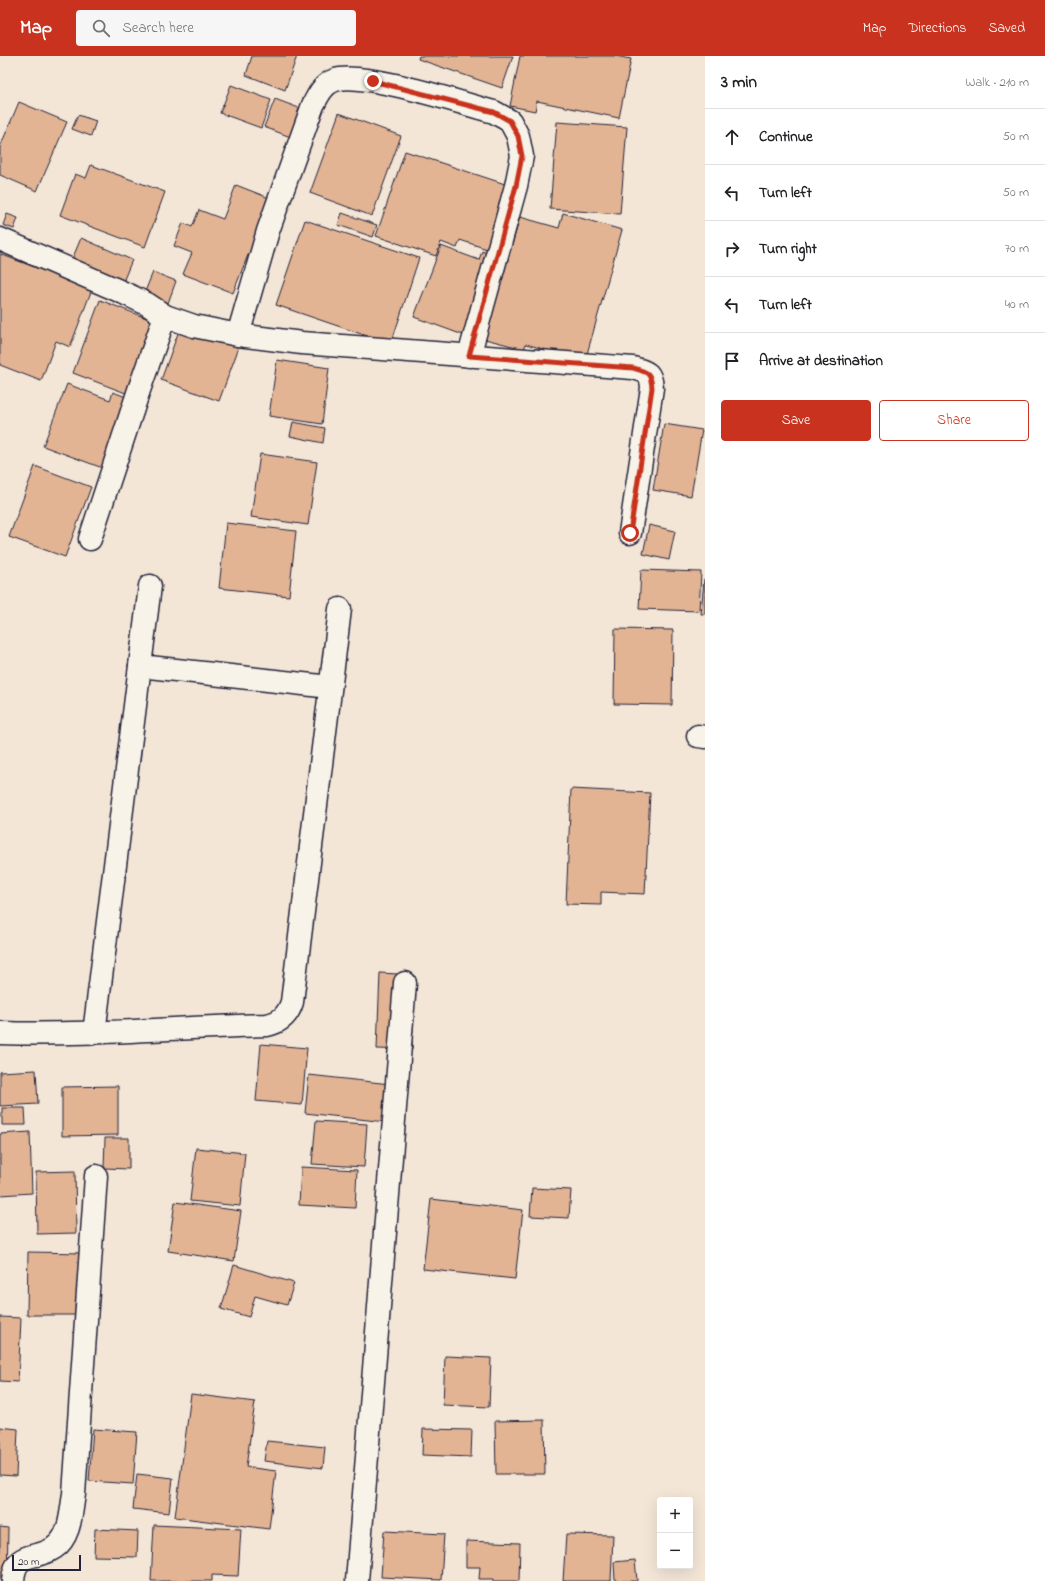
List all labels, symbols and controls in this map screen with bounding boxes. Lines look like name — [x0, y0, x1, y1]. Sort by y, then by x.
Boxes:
search box — [76, 10, 356, 46]
text: Map — [20, 15, 52, 42]
icon: search — [90, 17, 112, 39]
text: Search here — [122, 17, 194, 39]
text: Map — [863, 18, 886, 39]
text: Directions — [908, 18, 966, 39]
text: Saved — [988, 18, 1025, 39]
text: 3 min — [721, 70, 757, 95]
route end — [364, 72, 382, 90]
text: Walk · 210 m — [965, 73, 1029, 92]
icon: ahead — [721, 126, 743, 148]
text: Continue — [759, 126, 813, 148]
text: 50 m — [1003, 127, 1029, 146]
icon: left — [721, 182, 743, 204]
text: Turn left — [759, 182, 812, 204]
text: 50 m — [1003, 183, 1029, 202]
icon: right — [721, 238, 743, 260]
text: Turn right — [759, 238, 817, 260]
text: 70 m — [1005, 239, 1029, 258]
icon: left — [721, 294, 743, 316]
text: Turn left — [759, 294, 812, 316]
text: 40 m — [1005, 295, 1029, 314]
icon: arrive — [721, 350, 743, 372]
text: Arrive at destination — [759, 350, 883, 372]
button: Save — [721, 400, 871, 441]
button: Share — [879, 400, 1029, 441]
route start — [621, 524, 639, 542]
map controls — [657, 1497, 693, 1569]
button: + — [657, 1497, 693, 1533]
button: − — [657, 1533, 693, 1569]
scale bar — [12, 1553, 81, 1572]
text: 20 m — [18, 1554, 40, 1570]

